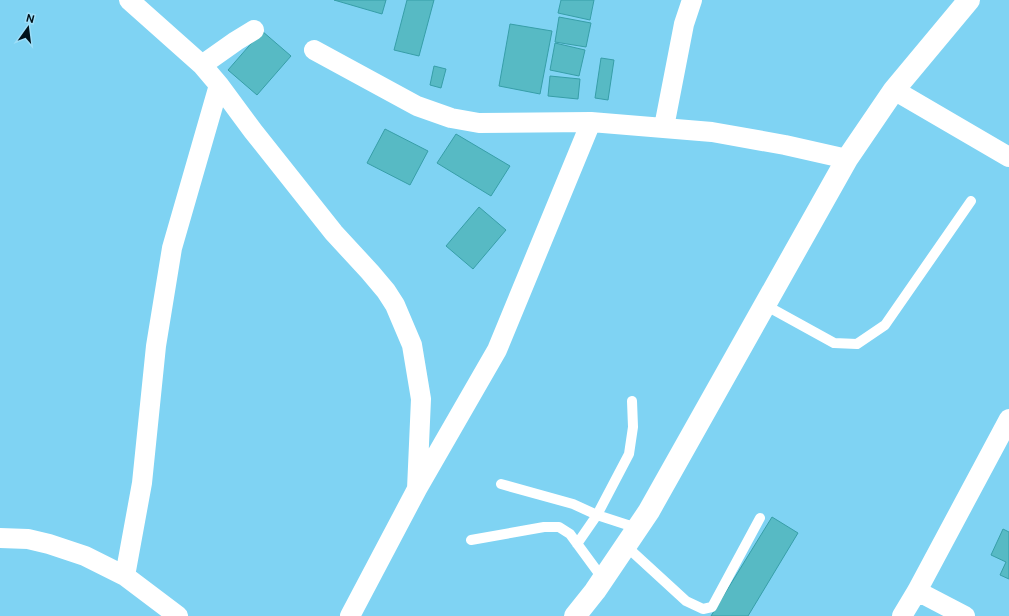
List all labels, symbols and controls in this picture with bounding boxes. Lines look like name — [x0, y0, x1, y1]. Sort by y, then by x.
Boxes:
north arrow — [8, 8, 48, 48]
text: N — [25, 11, 36, 26]

